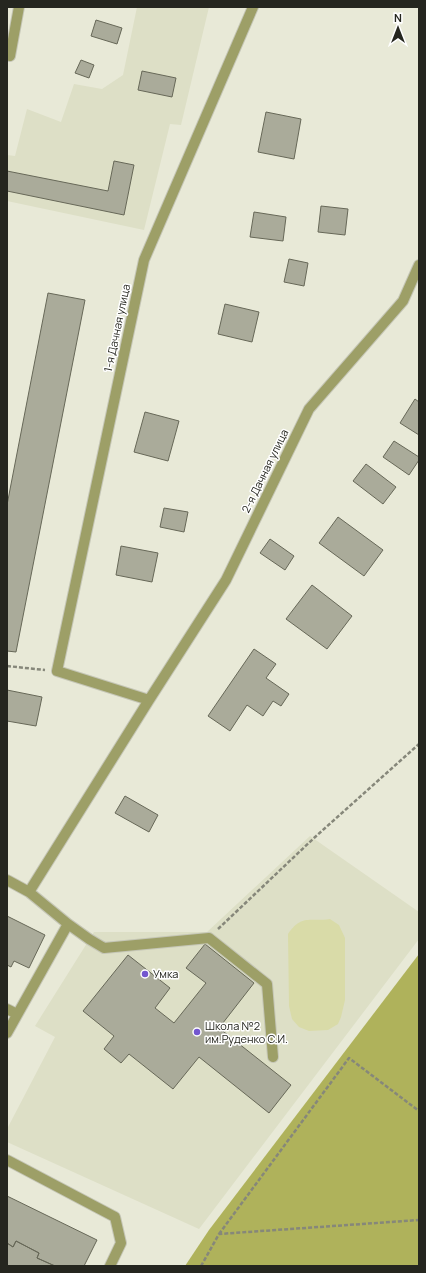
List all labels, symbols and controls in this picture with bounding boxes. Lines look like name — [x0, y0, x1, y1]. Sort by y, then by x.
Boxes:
north arrow — [378, 8, 418, 48]
text: N — [394, 10, 402, 25]
street label: 1-я Дачная улица — [100, 283, 133, 373]
street label: 2-я Дачная улица — [238, 426, 291, 515]
place label: Умка — [153, 966, 178, 981]
marker: Умка — [140, 969, 150, 979]
place label: Школа №2 им.Руденко С.И. — [205, 1018, 288, 1046]
marker: Школа №2 им.Руденко С.И. — [192, 1027, 202, 1037]

